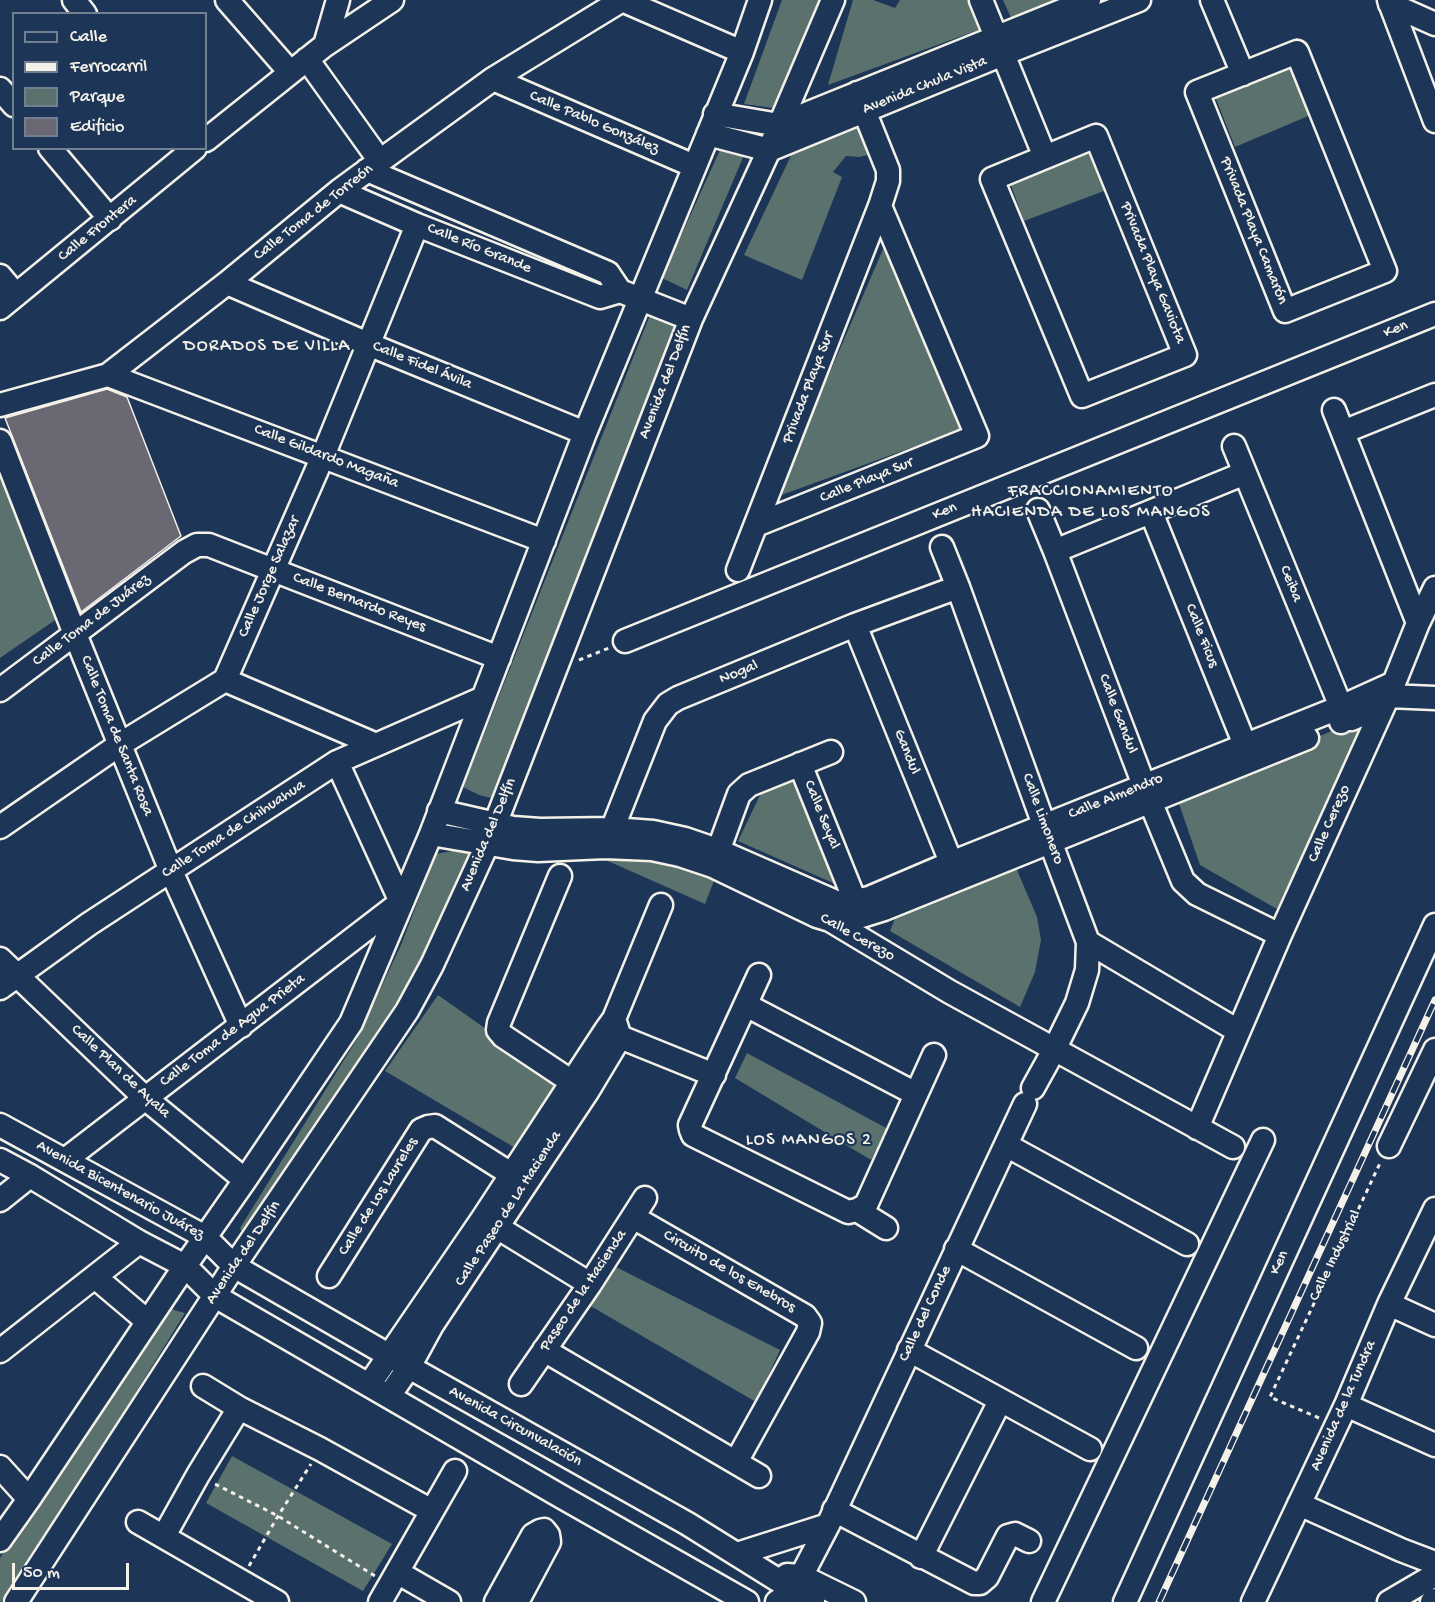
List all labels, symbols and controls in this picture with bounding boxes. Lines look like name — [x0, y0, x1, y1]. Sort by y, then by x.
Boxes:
legend — [12, 12, 207, 150]
text: Calle — [70, 27, 107, 48]
street label: Avenida Chula Vista — [860, 52, 990, 120]
text: Ferrocarril — [70, 57, 147, 78]
text: Parque — [70, 87, 125, 108]
street label: Calle Pablo González — [526, 87, 662, 159]
text: Edificio — [70, 117, 124, 138]
street label: Privada Playa Camarón — [1215, 155, 1291, 307]
street label: Calle Toma de Torreón — [250, 160, 378, 266]
street label: Calle Frontera — [55, 191, 141, 267]
street label: Privada Playa Gaviota — [1115, 199, 1189, 347]
street label: Calle Río Grande — [424, 219, 534, 279]
street label: Ken — [1381, 316, 1411, 344]
street label: Avenida del Delfín — [635, 322, 697, 442]
street label: Privada Playa Sur — [779, 329, 839, 447]
district label: DORADOS DE VILLA — [183, 336, 351, 358]
street label: Calle Fidel Ávila — [369, 337, 475, 395]
street label: Calle Gildardo Magaña — [251, 421, 401, 493]
street label: Calle Playa Sur — [817, 454, 917, 508]
district label: FRACCIONAMIENTO HACIENDA DE LOS MANGOS — [971, 481, 1211, 524]
street label: Ken — [930, 498, 960, 526]
street label: Calle Jorge Salazar — [235, 513, 305, 641]
street label: Ceiba — [1274, 563, 1306, 605]
street label: Calle Bernardo Reyes — [290, 569, 428, 637]
street label: Calle Toma de Juárez — [29, 570, 155, 672]
street label: Calle Ficus — [1180, 601, 1222, 671]
street label: Calle Toma de Santa Rosa — [75, 653, 157, 819]
street label: Nogal — [717, 657, 761, 689]
street label: Calle Gandul — [1093, 672, 1141, 756]
street label: Gandul — [888, 727, 924, 777]
street label: Calle Almendro — [1066, 769, 1166, 825]
street label: Calle Limonero — [1017, 771, 1067, 867]
street label: Calle Toma de Chihuahua — [159, 776, 309, 884]
street label: Avenida del Delfín — [457, 776, 521, 894]
street label: Calle Seyal — [798, 778, 844, 852]
street label: Calle Cerezo — [1304, 782, 1356, 866]
street label: Calle Cerezo — [816, 910, 898, 966]
street label: Calle Toma de Agua Prieta — [157, 970, 309, 1092]
street label: Calle Plan de Ayala — [66, 1021, 174, 1123]
street label: Calle Paseo de La Hacienda — [451, 1128, 567, 1290]
district label: LOS MANGOS 2 — [746, 1130, 872, 1152]
street label: Calle de Los Laureles — [335, 1134, 423, 1260]
street label: Avenida Bicentenario Juárez — [33, 1137, 207, 1245]
street label: Avenida del Delfín — [202, 1197, 286, 1309]
street label: Calle Industrial — [1306, 1207, 1366, 1305]
street label: Circuito de los Enebros — [659, 1226, 799, 1318]
street label: Paseo de la Hacienda — [536, 1227, 632, 1355]
street label: Ken — [1266, 1248, 1294, 1278]
street label: Calle del Conde — [895, 1263, 957, 1365]
street label: Avenida de la Tundra — [1307, 1338, 1381, 1474]
street label: Avenida Circunvalación — [445, 1382, 585, 1472]
scale bar — [15, 1551, 132, 1589]
text: 50 m — [23, 1563, 60, 1584]

